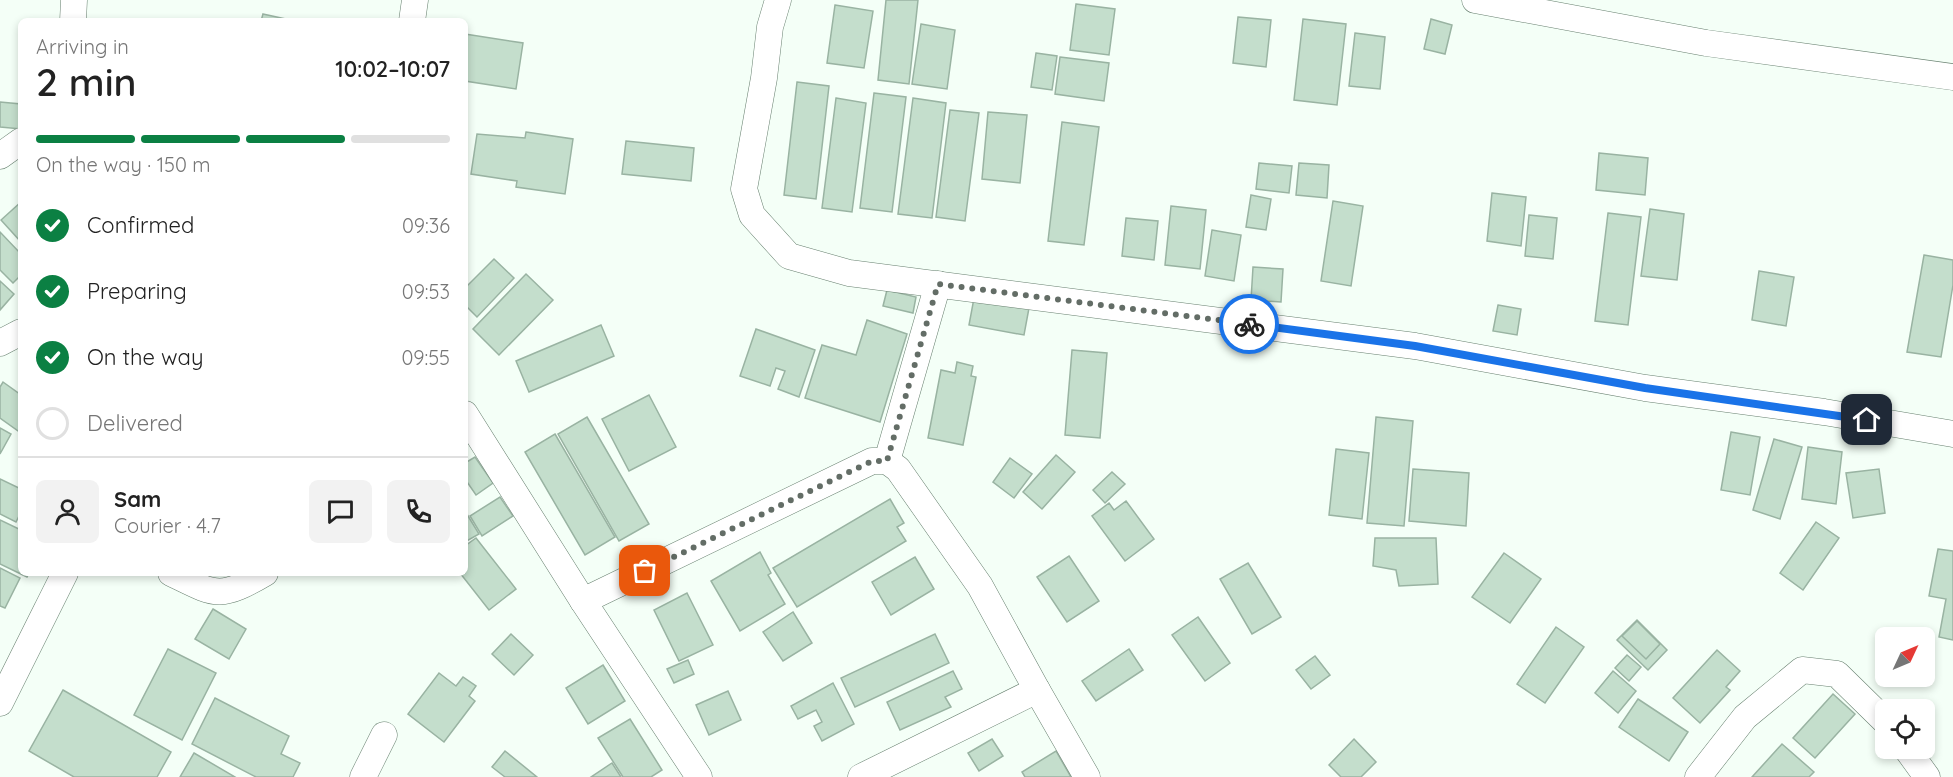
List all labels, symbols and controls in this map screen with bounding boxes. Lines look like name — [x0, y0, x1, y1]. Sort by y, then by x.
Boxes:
text: Arriving in — [36, 34, 129, 59]
text: 10:02–10:07 — [335, 55, 450, 83]
text: 2 min — [36, 57, 137, 106]
text: On the way · 150 m — [36, 152, 211, 177]
icon: check — [36, 209, 69, 242]
text: Confirmed — [87, 211, 194, 239]
text: 09:36 — [402, 213, 450, 238]
icon: check — [36, 275, 69, 308]
text: Preparing — [87, 277, 187, 305]
text: 09:53 — [402, 279, 450, 304]
courier — [1219, 294, 1279, 354]
icon: bike — [1233, 308, 1266, 341]
icon: check — [36, 341, 69, 374]
text: On the way — [87, 343, 203, 371]
text: 09:55 — [401, 345, 450, 370]
pin — [1841, 394, 1892, 445]
icon: home — [1850, 403, 1883, 436]
text: Delivered — [87, 409, 183, 437]
button: person — [36, 480, 99, 543]
button: chat — [309, 480, 372, 543]
button: phone — [387, 480, 450, 543]
text: Sam — [114, 485, 161, 513]
text: Courier · 4.7 — [114, 513, 221, 538]
pin — [619, 545, 670, 596]
icon: bag — [628, 554, 661, 587]
north arrow — [1875, 627, 1935, 687]
map controls — [1875, 627, 1935, 759]
button: locate — [1875, 699, 1935, 759]

